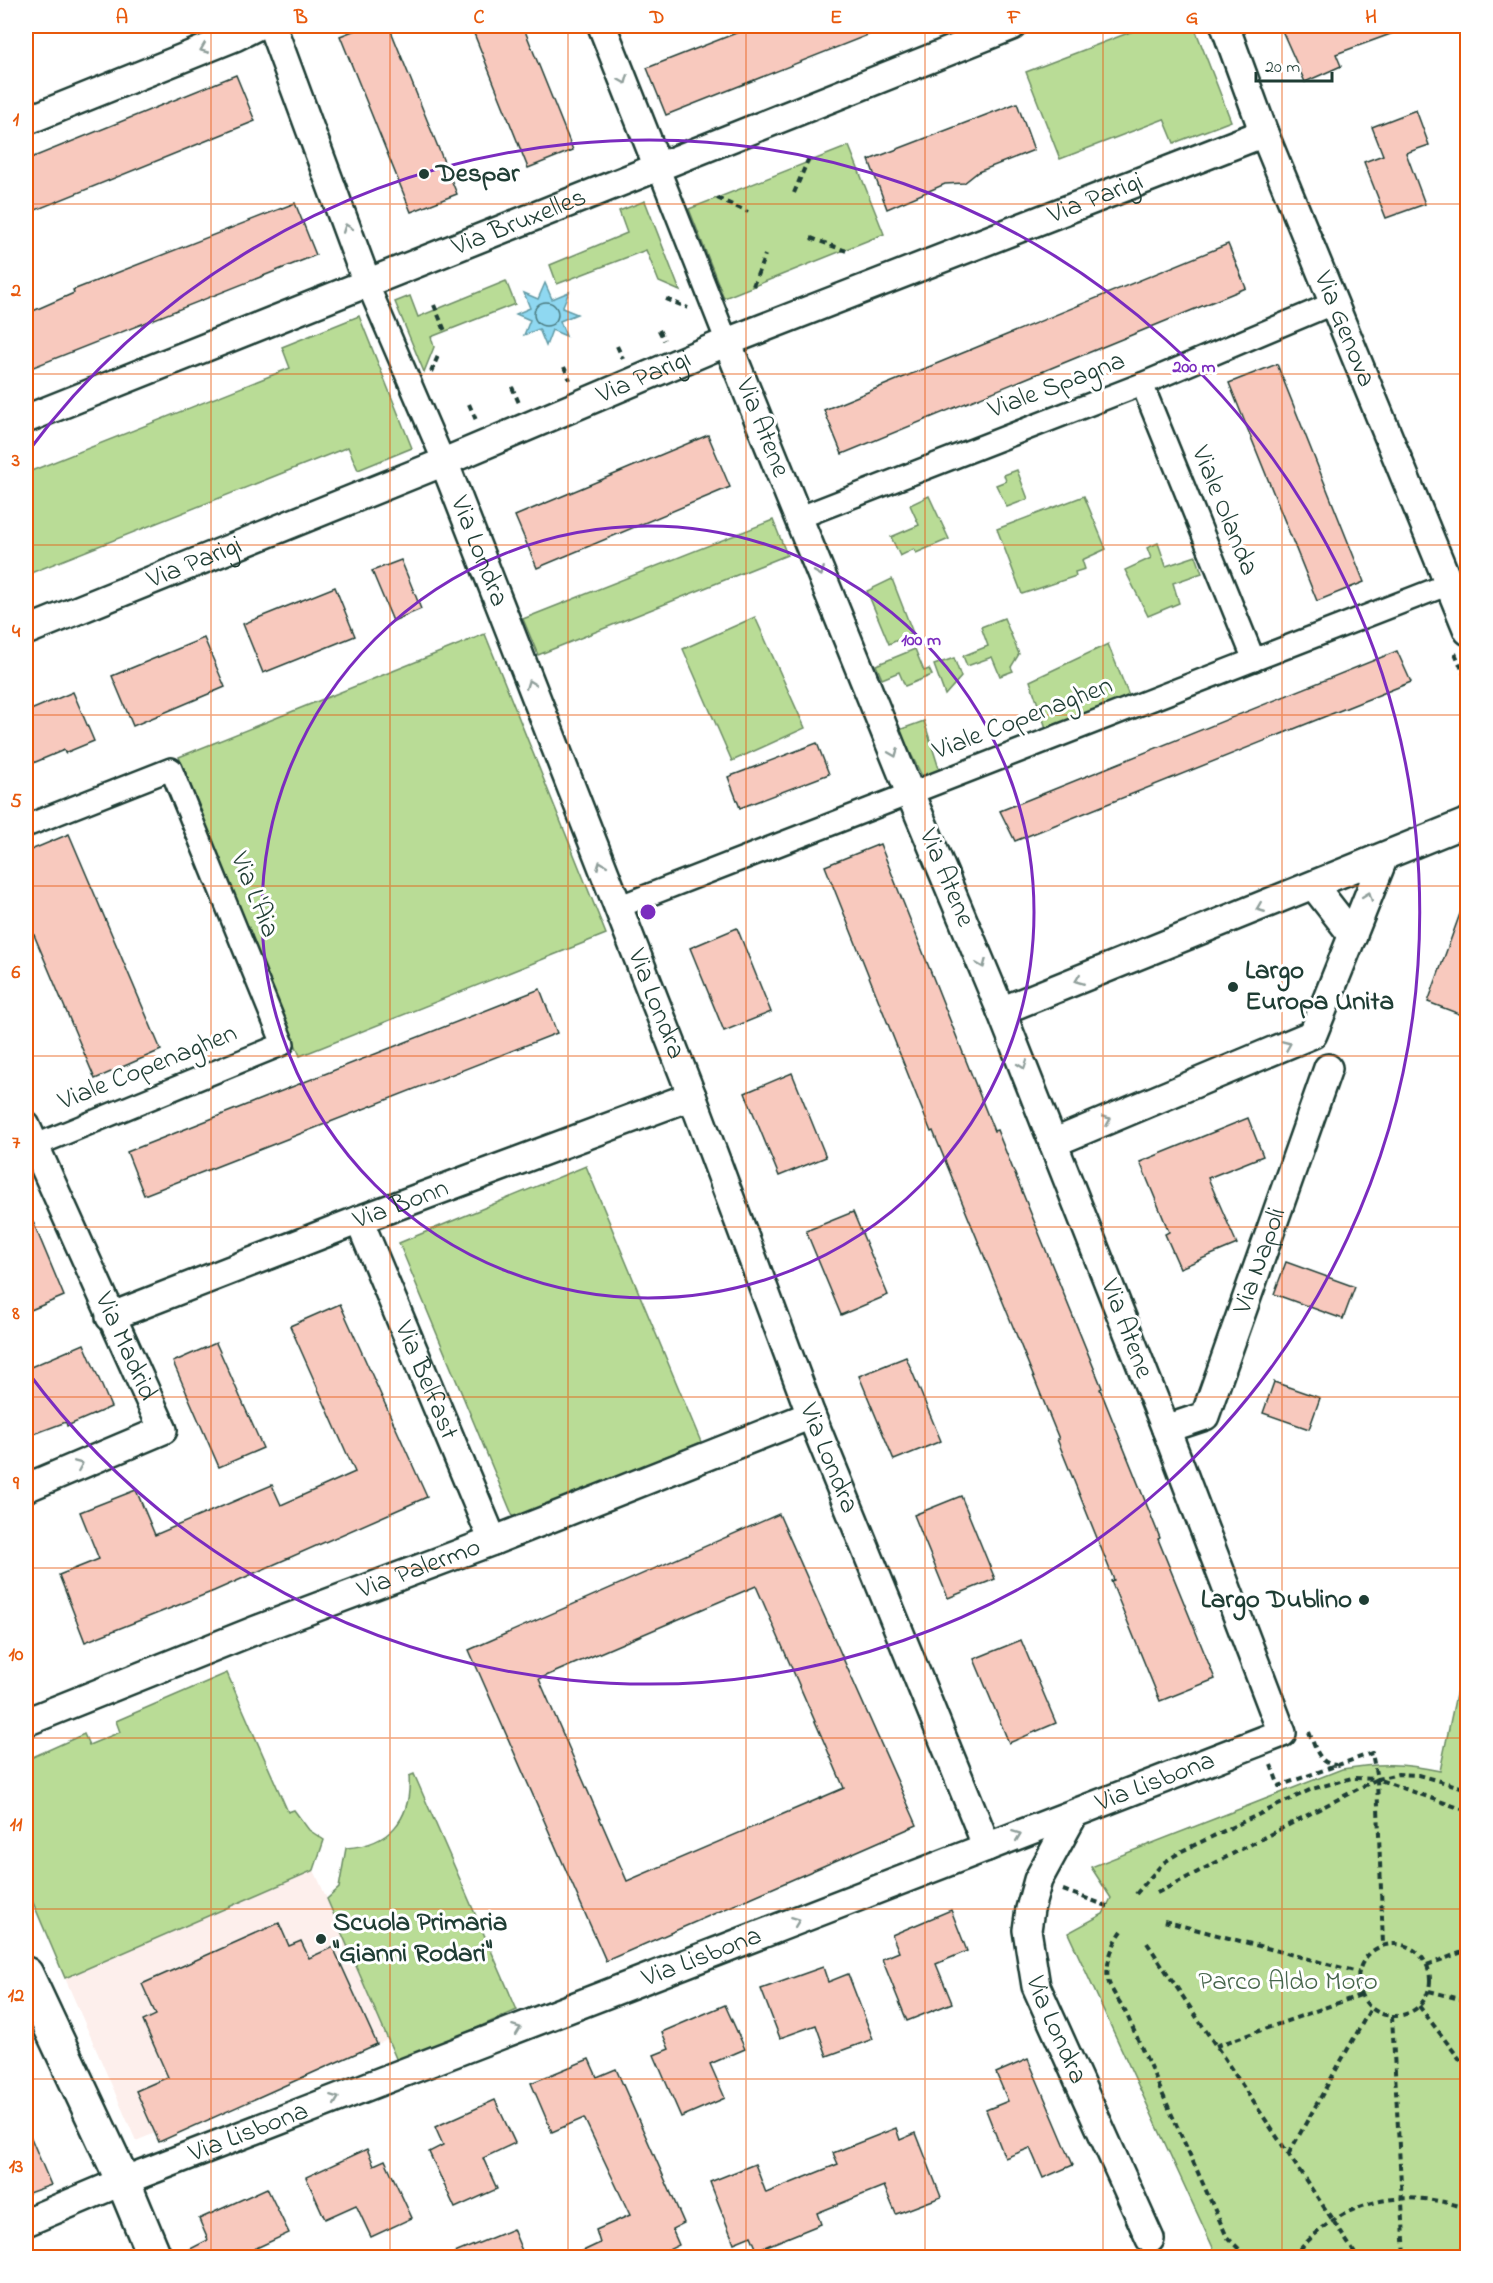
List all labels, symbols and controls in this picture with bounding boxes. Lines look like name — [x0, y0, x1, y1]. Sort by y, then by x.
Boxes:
text: A — [116, 4, 128, 33]
text: B — [293, 4, 308, 33]
text: C — [474, 4, 485, 33]
text: D — [649, 4, 664, 33]
text: E — [830, 4, 842, 33]
text: F — [1007, 4, 1021, 33]
text: G — [1186, 4, 1199, 33]
text: H — [1365, 4, 1377, 33]
one-way arrow — [199, 42, 210, 54]
scale bar — [1256, 45, 1332, 83]
text: 20 m — [1265, 55, 1300, 81]
one-way arrow — [616, 74, 629, 85]
text: 1 — [13, 106, 20, 135]
place label: Despar — [434, 155, 520, 194]
street label: Via Parigi — [1042, 162, 1149, 235]
marker: Despar — [417, 167, 431, 181]
street label: Via Bruxelles — [445, 178, 592, 267]
one-way arrow — [342, 223, 355, 234]
street label: Via Genova — [1303, 265, 1386, 393]
text: 2 — [10, 277, 21, 306]
street label: Via Parigi — [590, 340, 697, 415]
street label: Viale Spagna — [982, 342, 1131, 430]
text: 200 m — [1172, 355, 1216, 381]
street label: Via Atene — [724, 372, 800, 484]
street label: Viale Olanda — [1180, 439, 1268, 582]
text: 3 — [11, 447, 20, 476]
street label: Via Londra — [439, 489, 518, 612]
street label: Via Parigi — [141, 526, 248, 600]
one-way arrow — [813, 566, 825, 577]
text: 4 — [12, 618, 21, 647]
text: 100 m — [901, 628, 941, 654]
street label: Viale Copenaghen — [927, 667, 1119, 772]
one-way arrow — [525, 679, 538, 690]
one-way arrow — [887, 747, 899, 758]
text: 5 — [10, 788, 22, 817]
street label: Via Atene — [907, 822, 985, 934]
street label: Via L'Aia — [219, 845, 289, 944]
one-way arrow — [596, 861, 609, 871]
one-way arrow — [1361, 891, 1373, 902]
one-way arrow — [1255, 901, 1266, 913]
centre of rings — [638, 902, 658, 922]
street label: Via Londra — [616, 942, 695, 1065]
place label: Largo Europa Unita — [1245, 952, 1394, 1022]
one-way arrow — [974, 957, 986, 968]
text: 6 — [12, 959, 21, 988]
one-way arrow — [1074, 973, 1085, 985]
marker: Largo Europa Unita — [1226, 980, 1240, 994]
street label: Viale Copenaghen — [52, 1014, 243, 1122]
one-way arrow — [1281, 1040, 1292, 1052]
one-way arrow — [1016, 1059, 1028, 1070]
one-way arrow — [1101, 1115, 1112, 1127]
text: 7 — [12, 1129, 21, 1158]
street label: Via Bonn — [347, 1169, 454, 1240]
street label: Via Napoli — [1223, 1202, 1297, 1320]
street label: Via Atene — [1089, 1273, 1163, 1385]
street label: Via Madrid — [84, 1285, 167, 1407]
text: 8 — [11, 1300, 20, 1329]
street label: Via Belfast — [384, 1314, 468, 1446]
street label: Via Londra — [788, 1397, 869, 1519]
one-way arrow — [73, 1460, 84, 1472]
text: 9 — [12, 1470, 20, 1499]
street label: Via Palermo — [351, 1528, 486, 1610]
place label: Largo Dublino — [1201, 1581, 1352, 1621]
marker: Largo Dublino — [1357, 1593, 1371, 1607]
text: 10 — [9, 1641, 24, 1670]
street label: Via Lisbona — [1089, 1741, 1221, 1823]
text: 11 — [10, 1811, 23, 1840]
one-way arrow — [1012, 1830, 1022, 1843]
place label: Scuola Primaria "Gianni Rodari" — [332, 1904, 507, 1974]
street label: Via Lisbona — [636, 1916, 767, 1998]
one-way arrow — [790, 1916, 801, 1928]
marker: Scuola Primaria "Gianni Rodari" — [314, 1932, 328, 1946]
park label: Parco Aldo Moro — [1198, 1963, 1378, 2002]
street label: Via Londra — [1015, 1972, 1097, 2090]
text: 12 — [8, 1982, 24, 2011]
one-way arrow — [510, 2024, 521, 2036]
street label: Via Lisbona — [182, 2092, 314, 2174]
one-way arrow — [329, 2094, 340, 2107]
text: 13 — [9, 2153, 23, 2182]

